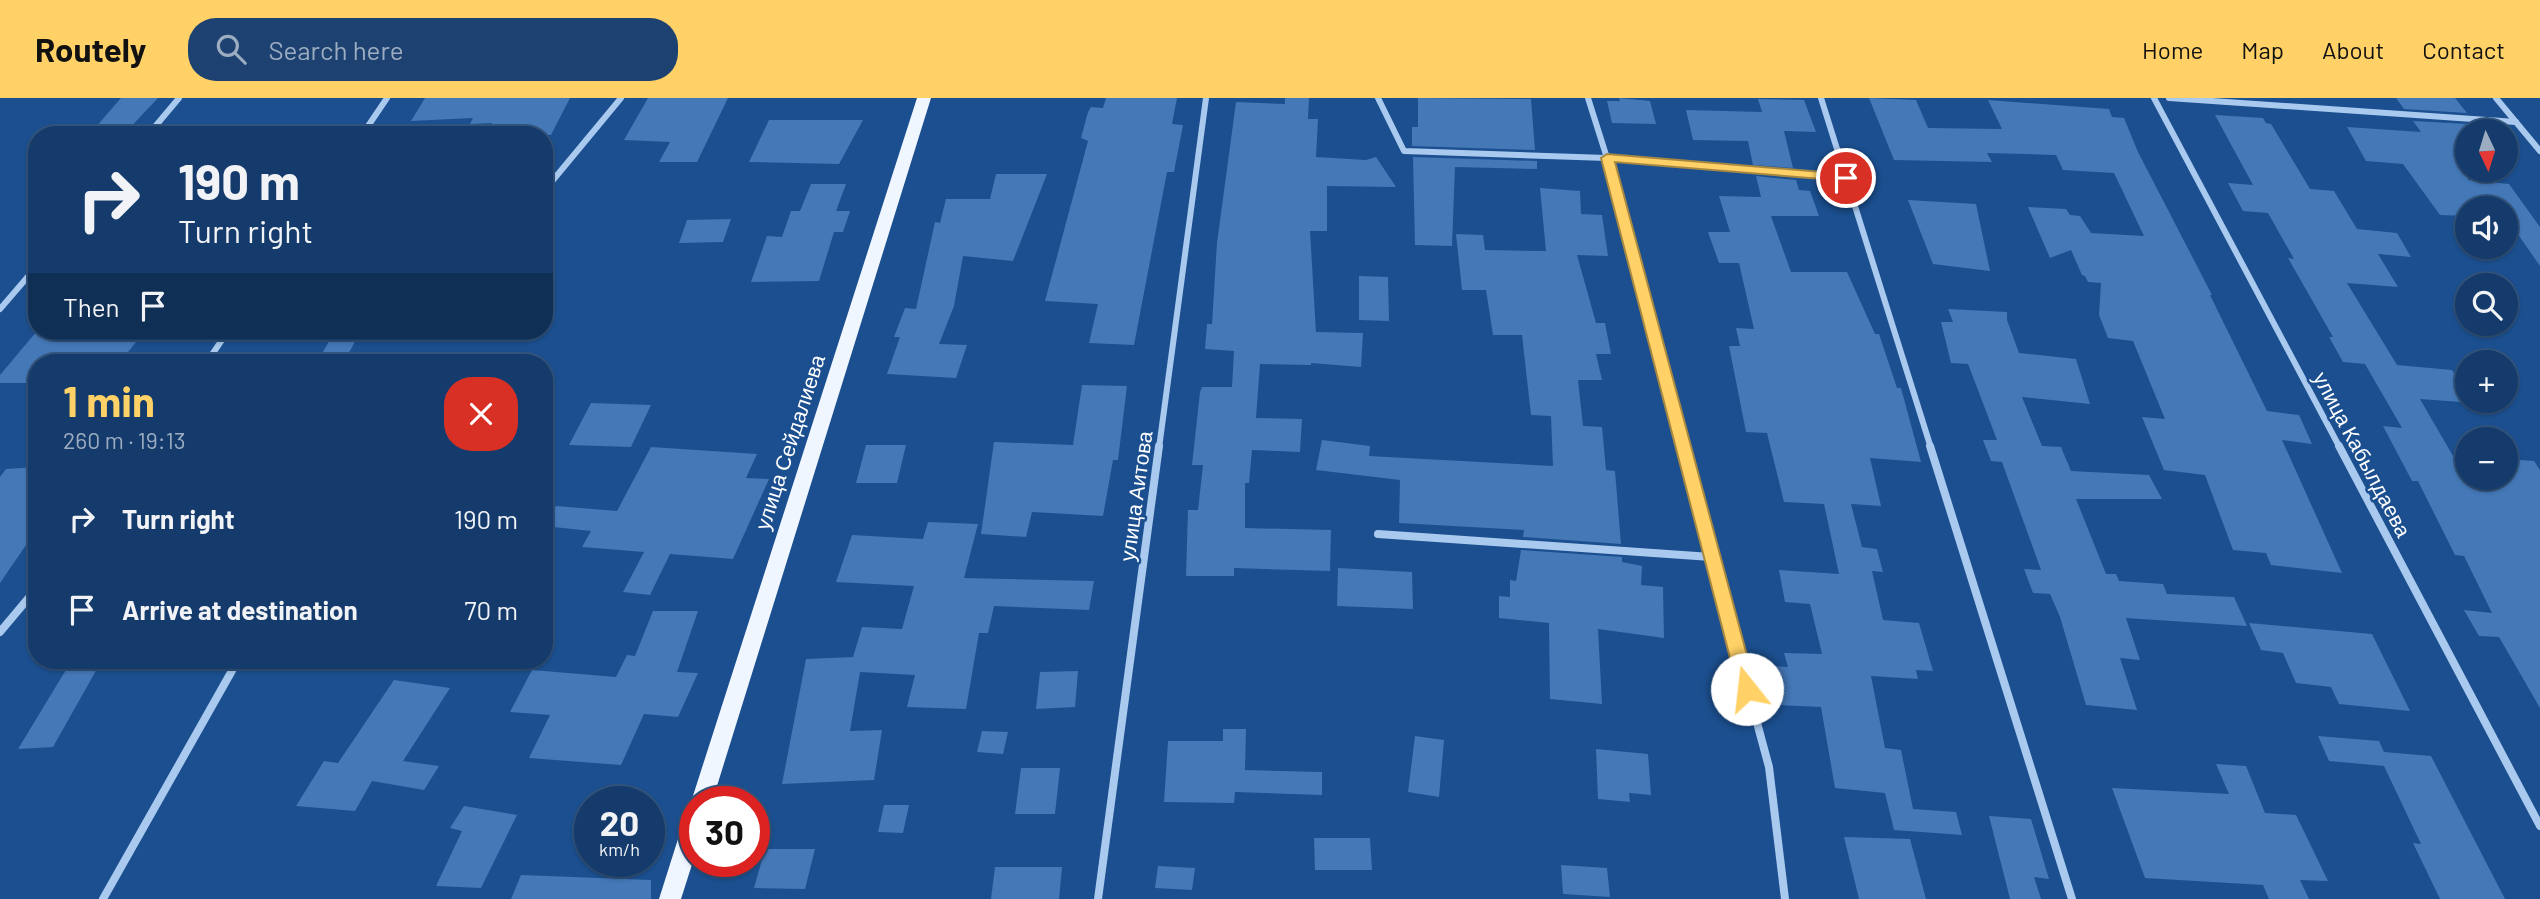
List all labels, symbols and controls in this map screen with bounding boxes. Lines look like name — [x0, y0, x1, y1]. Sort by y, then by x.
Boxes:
search box — [188, 18, 678, 81]
text: Routely — [35, 29, 146, 69]
icon: search — [212, 30, 250, 68]
text: Search here — [268, 34, 404, 65]
text: Home — [2142, 35, 2203, 64]
text: Map — [2241, 35, 2284, 64]
text: About — [2322, 35, 2384, 64]
text: Contact — [2422, 35, 2505, 64]
north arrow — [2455, 119, 2518, 182]
map controls — [2455, 119, 2518, 490]
pin — [1816, 148, 1876, 208]
text: 190 m — [178, 151, 300, 210]
icon: right — [63, 154, 154, 245]
icon: arrive — [1827, 159, 1865, 197]
button: sound — [2455, 196, 2518, 259]
text: Turn right — [178, 211, 313, 249]
button: search — [2455, 273, 2518, 336]
icon: arrive — [134, 287, 172, 325]
text: Then — [63, 291, 120, 322]
button: + — [2455, 350, 2518, 413]
street label: улица Сейдалиева — [749, 351, 829, 533]
street label: улица Кабылдаева — [2309, 367, 2417, 541]
text: 1 min — [63, 375, 155, 425]
button: close — [444, 377, 518, 451]
text: 260 m · 19:13 — [63, 426, 186, 454]
button: − — [2455, 427, 2518, 490]
street label: улица Аитова — [1113, 429, 1157, 563]
icon: right — [63, 500, 101, 538]
text: Turn right — [122, 503, 235, 534]
text: 190 m — [454, 503, 518, 534]
icon: arrive — [63, 591, 101, 629]
text: Arrive at destination — [122, 594, 358, 625]
text: 70 m — [464, 594, 518, 625]
position arrow — [1710, 652, 1784, 726]
speed limit sign: 30 — [679, 786, 770, 877]
text: 20 — [600, 801, 639, 843]
text: km/h — [599, 838, 640, 860]

